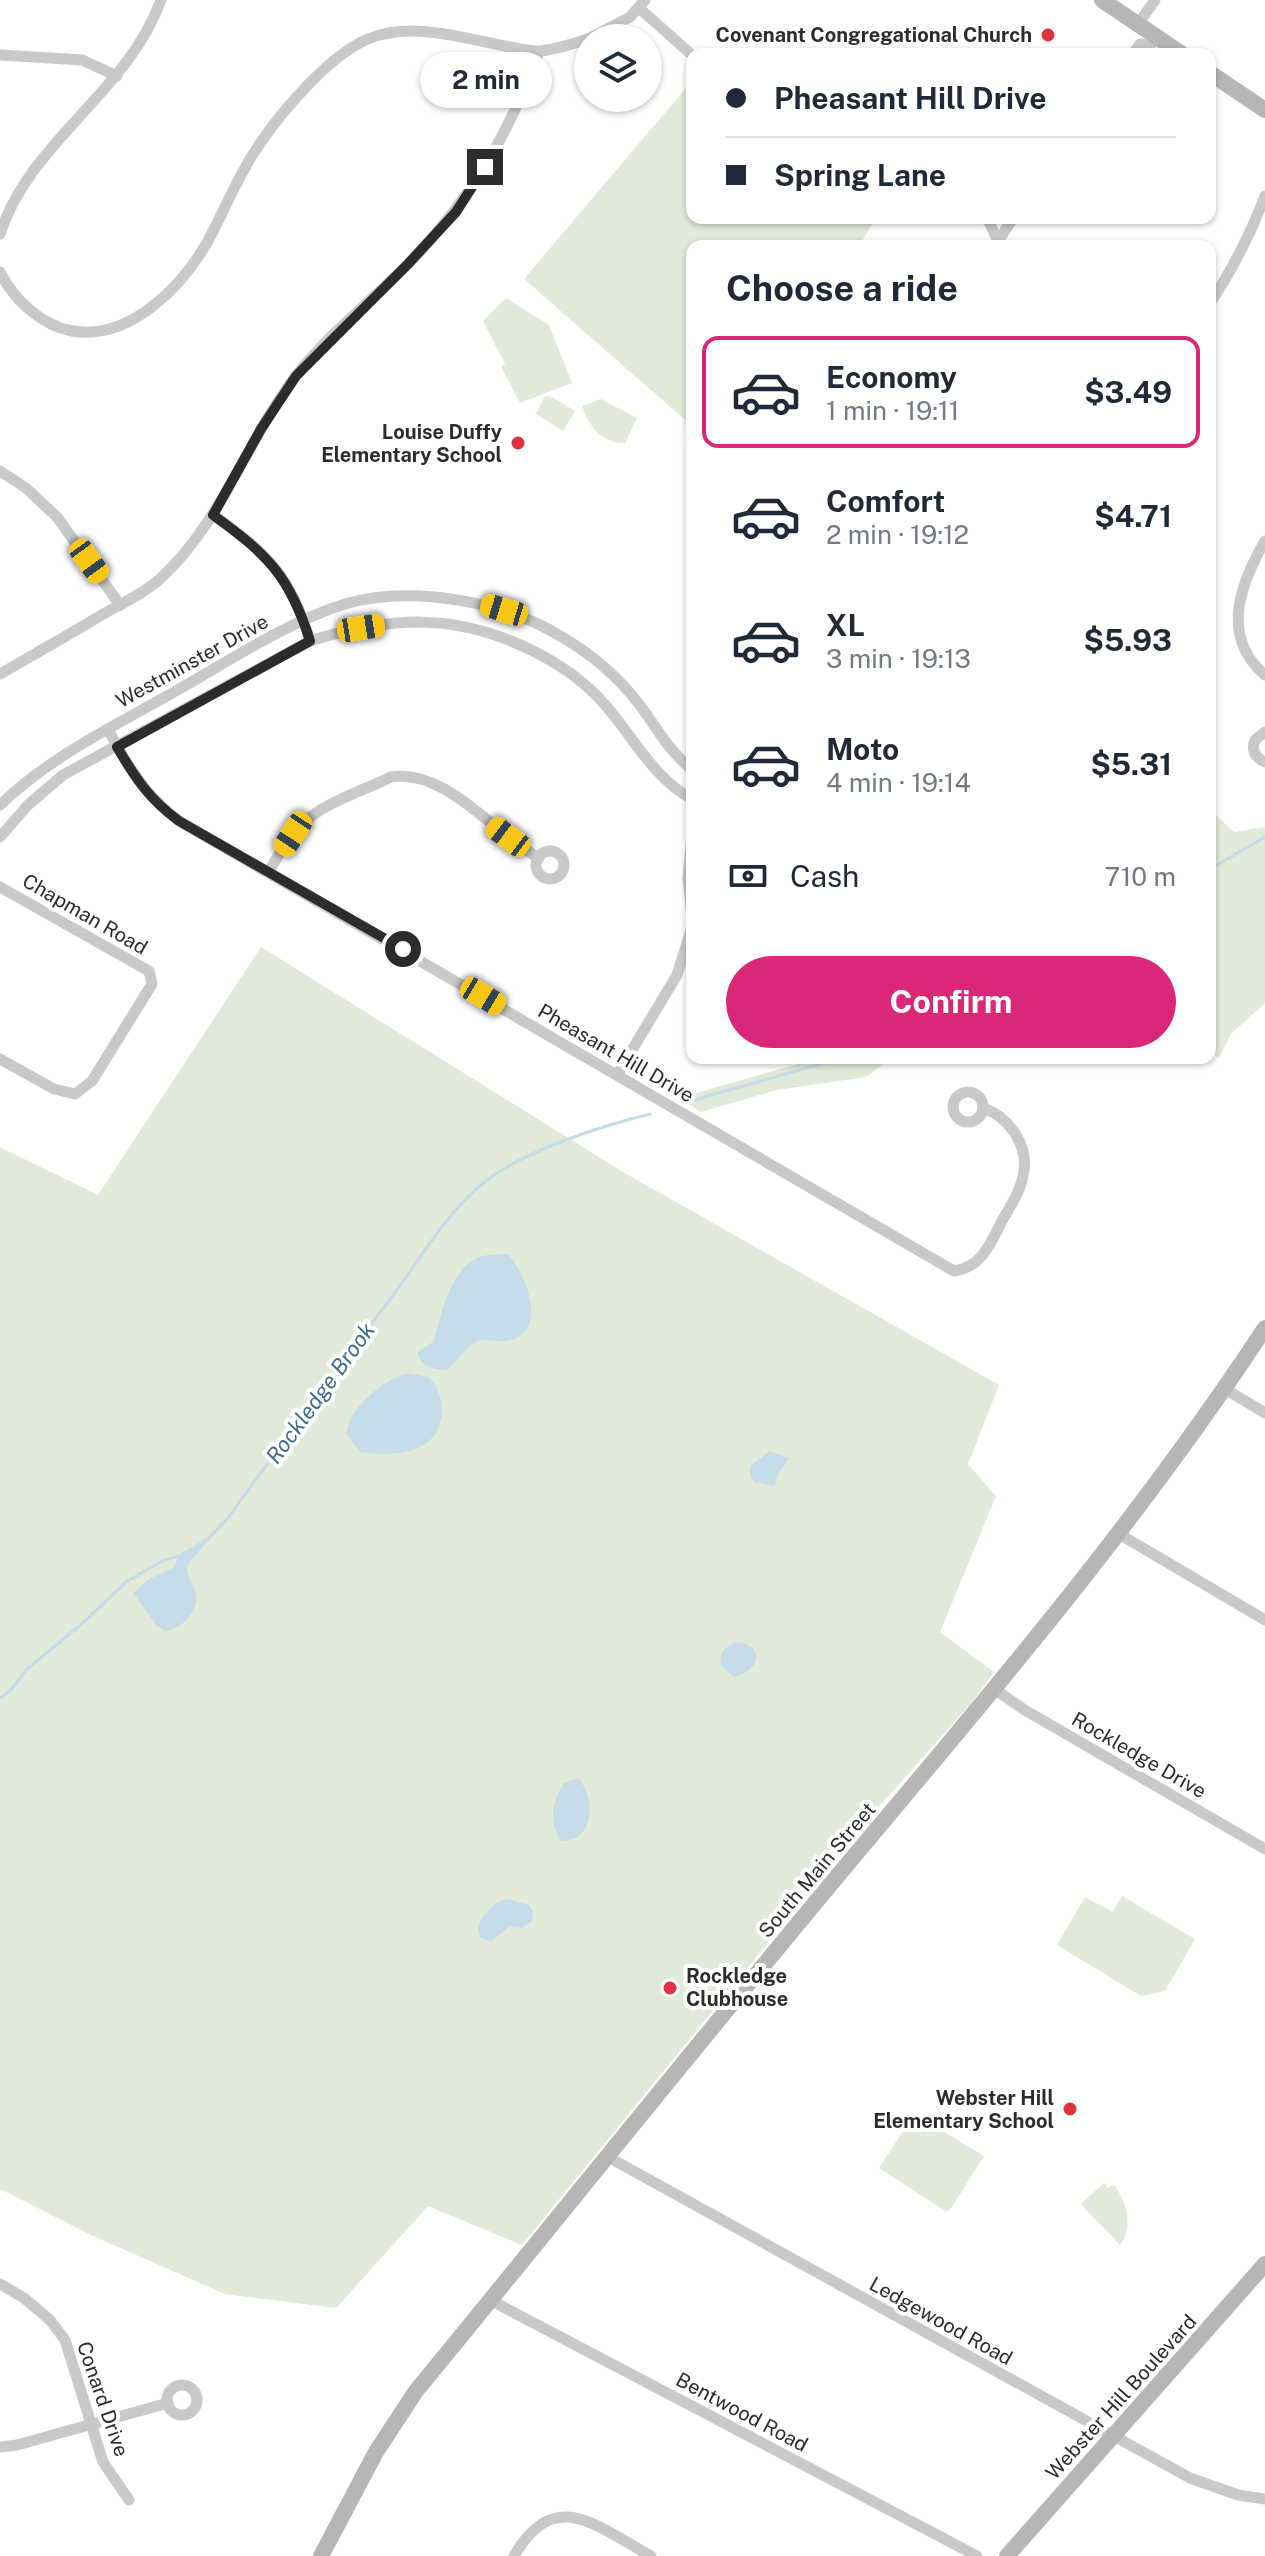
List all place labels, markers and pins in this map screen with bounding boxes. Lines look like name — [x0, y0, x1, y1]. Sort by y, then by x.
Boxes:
place label: Covenant Congregational Church — [716, 23, 1032, 47]
marker: Covenant Congregational Church — [1039, 26, 1057, 44]
place label: Louise Duffy Elementary School — [321, 420, 502, 467]
marker: Louise Duffy Elementary School — [509, 434, 527, 452]
place label: Rockledge Clubhouse — [686, 1964, 788, 2011]
marker: Rockledge Clubhouse — [661, 1979, 679, 1997]
place label: Webster Hill Elementary School — [873, 2086, 1054, 2133]
marker: Webster Hill Elementary School — [1061, 2100, 1079, 2118]

